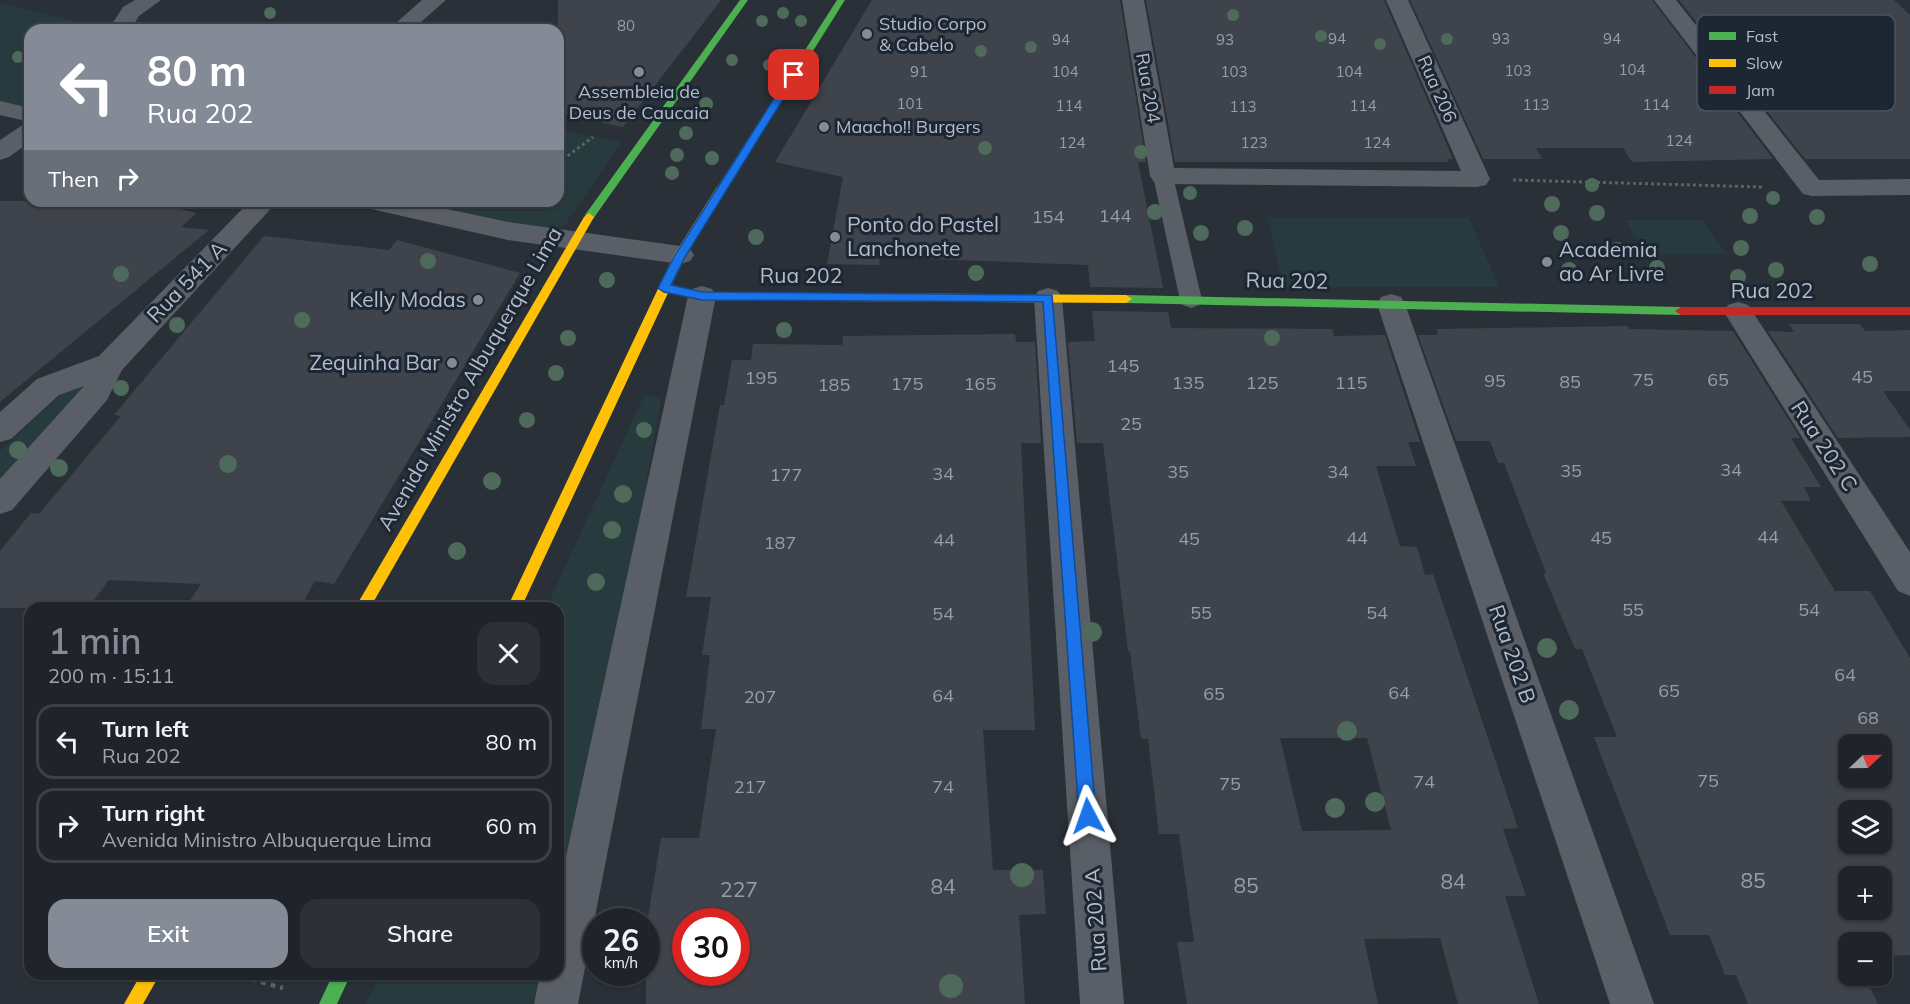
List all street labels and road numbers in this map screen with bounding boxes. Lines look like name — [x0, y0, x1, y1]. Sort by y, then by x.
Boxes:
street label: Rua 204 — [1131, 51, 1166, 125]
street label: Rua 206 — [1413, 52, 1462, 126]
street label: Avenida Ministro Albuquerque Lima — [371, 222, 567, 535]
street label: Rua 541 A — [141, 235, 232, 328]
street label: Rua 202 — [760, 262, 842, 288]
street label: Rua 202 — [1246, 266, 1329, 294]
street label: Rua 202 — [1731, 277, 1813, 303]
street label: Rua 202 C — [1786, 395, 1864, 495]
street label: Rua 202 B — [1484, 601, 1542, 706]
street label: Rua 202 A — [1078, 867, 1112, 973]

